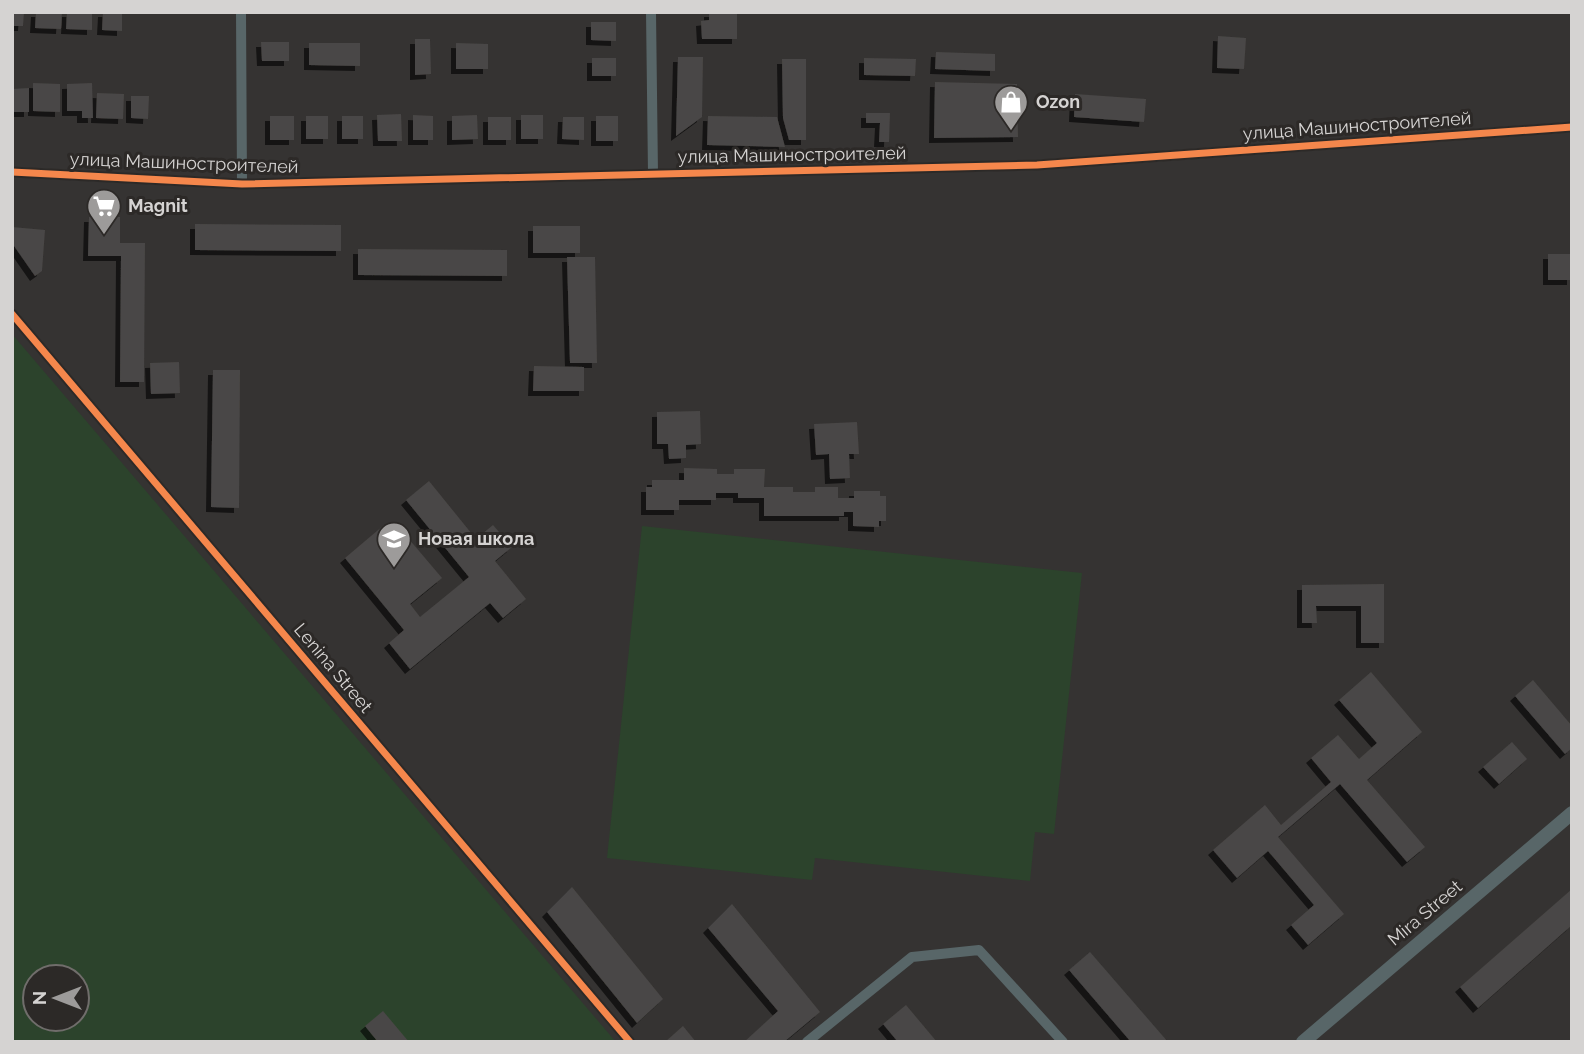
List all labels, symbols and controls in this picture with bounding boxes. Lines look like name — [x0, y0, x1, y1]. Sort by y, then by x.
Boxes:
shop icon: Ozon — [992, 83, 1030, 132]
place label: Ozon — [1036, 91, 1080, 112]
street label: улица Машиностроителей — [1242, 107, 1472, 144]
street label: улица Машиностроителей — [677, 142, 907, 167]
street label: улица Машиностроителей — [69, 148, 299, 177]
supermarket icon: Magnit — [85, 187, 123, 236]
place label: Magnit — [128, 195, 188, 216]
school or university icon: Новая школа — [375, 520, 413, 569]
place label: Новая школа — [418, 528, 534, 549]
street label: Lenina Street — [290, 619, 377, 717]
street label: Mira Street — [1383, 876, 1466, 950]
north arrow — [21, 963, 91, 1033]
text: N — [28, 991, 50, 1005]

